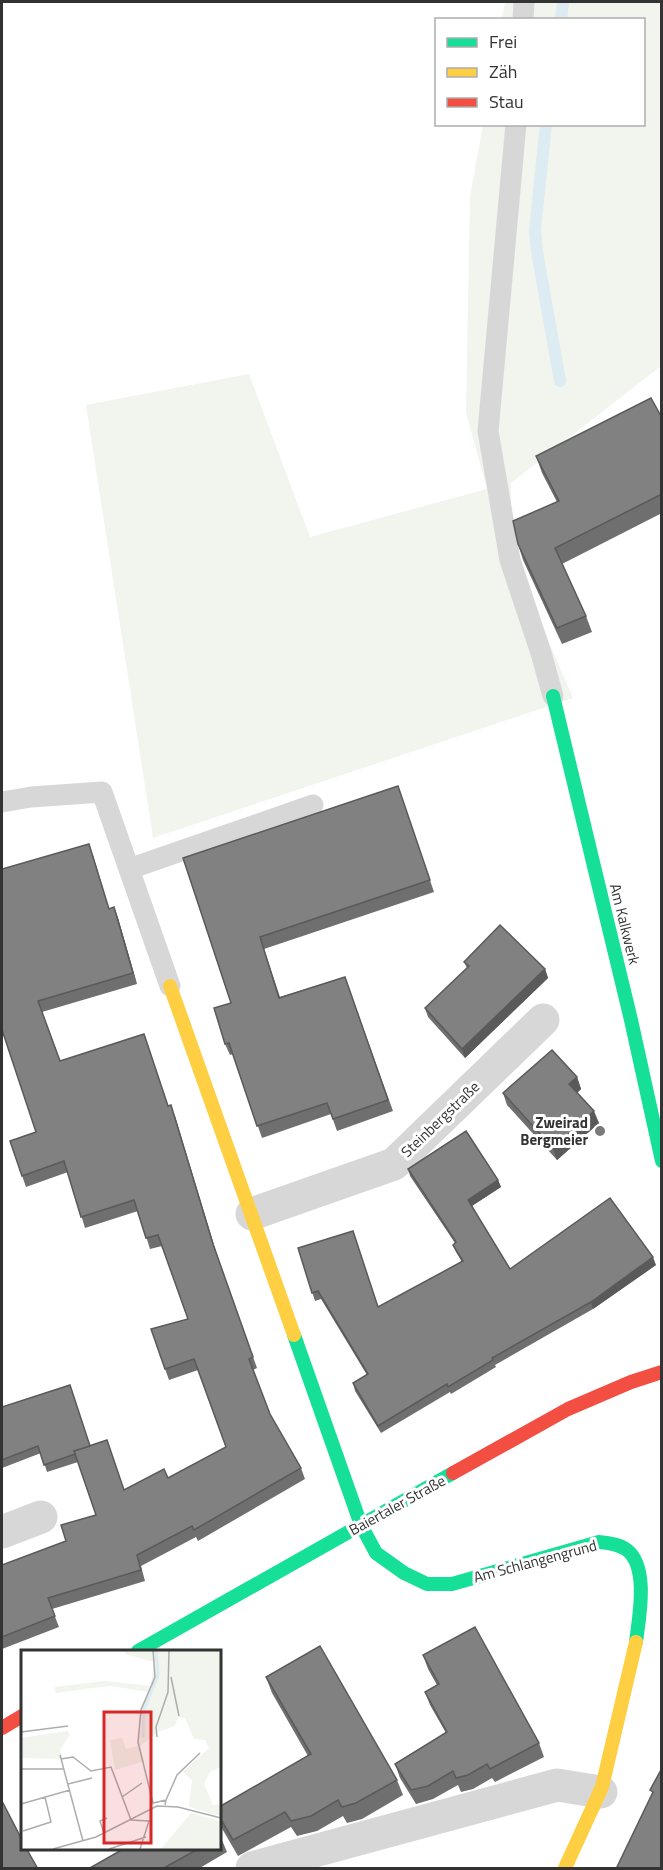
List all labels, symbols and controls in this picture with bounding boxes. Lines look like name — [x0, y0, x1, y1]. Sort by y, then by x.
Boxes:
legend — [435, 18, 645, 126]
text: Frei — [489, 28, 517, 55]
text: Zäh — [489, 58, 517, 85]
text: Stau — [489, 88, 524, 115]
street label: Am Kalkwerk — [604, 881, 646, 967]
street label: Steinbergstraße — [395, 1075, 485, 1163]
place label: Zweirad Bergmeier — [520, 1111, 588, 1151]
marker: Zweirad Bergmeier — [593, 1124, 607, 1138]
street label: Baiertaler Straße — [345, 1469, 449, 1541]
street label: Am Schlangengrund — [471, 1533, 599, 1589]
inset map — [21, 1650, 220, 1849]

